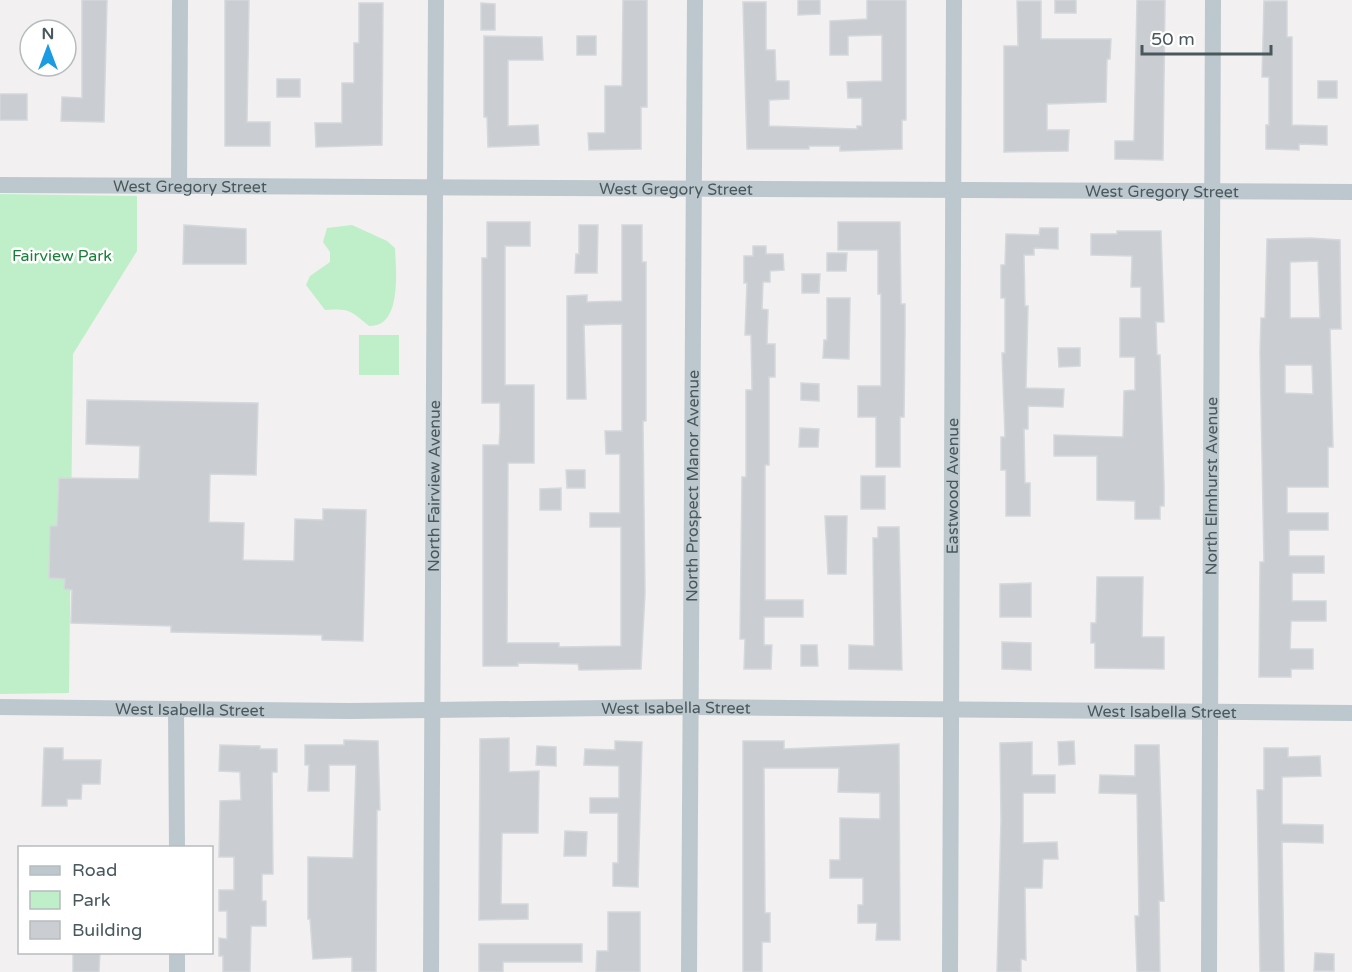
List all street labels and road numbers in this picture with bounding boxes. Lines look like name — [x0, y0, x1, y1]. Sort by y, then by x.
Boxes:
street label: West Gregory Street — [113, 177, 267, 197]
street label: West Gregory Street — [599, 179, 753, 200]
street label: West Gregory Street — [1085, 182, 1239, 202]
street label: North Prospect Manor Avenue — [682, 370, 704, 602]
street label: North Elmhurst Avenue — [1202, 397, 1222, 575]
street label: North Fairview Avenue — [424, 400, 445, 572]
street label: Eastwood Avenue — [943, 418, 963, 554]
street label: West Isabella Street — [601, 698, 751, 719]
street label: West Isabella Street — [115, 699, 265, 721]
street label: West Isabella Street — [1087, 702, 1237, 723]

